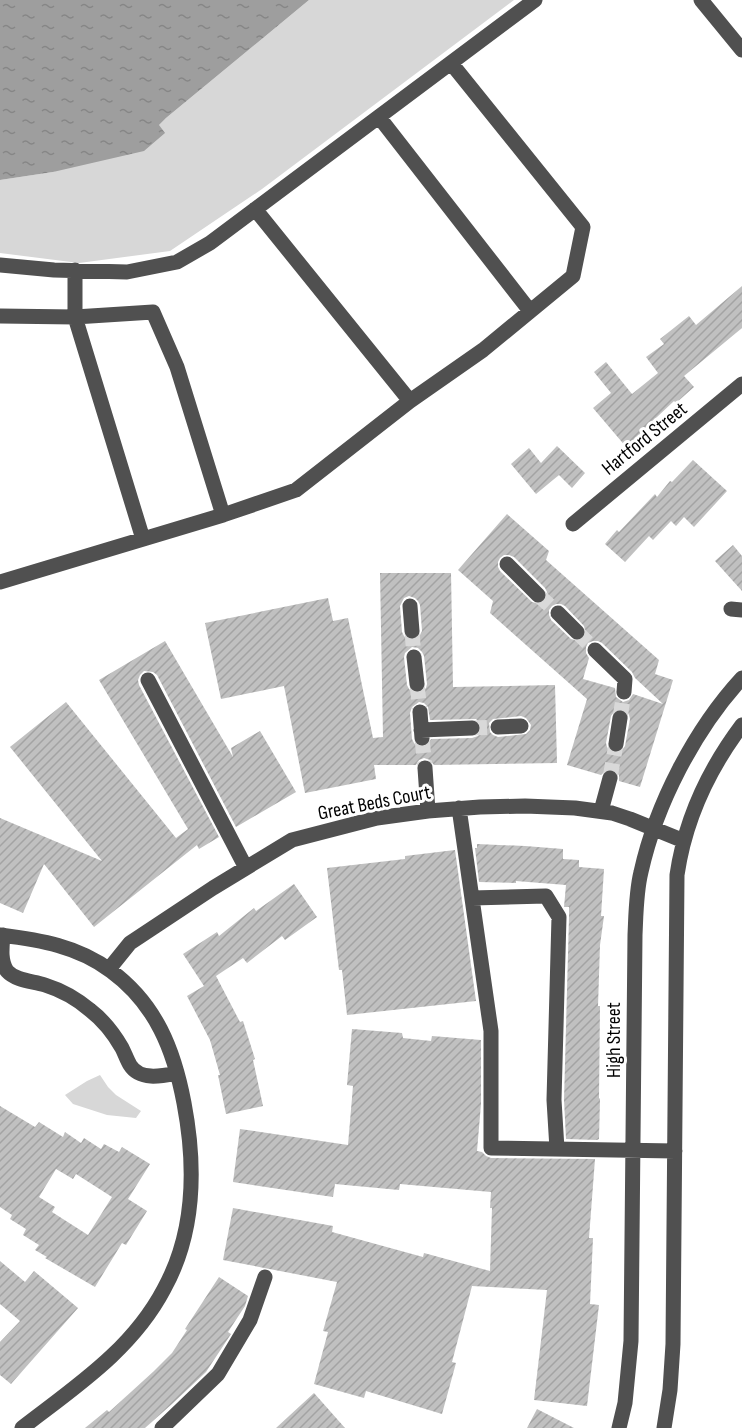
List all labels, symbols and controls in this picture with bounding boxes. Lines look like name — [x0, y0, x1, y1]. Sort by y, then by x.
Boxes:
street label: Hartford Street — [597, 397, 692, 480]
street label: Great Beds Court — [316, 780, 433, 826]
street label: High Street — [602, 1002, 626, 1078]

